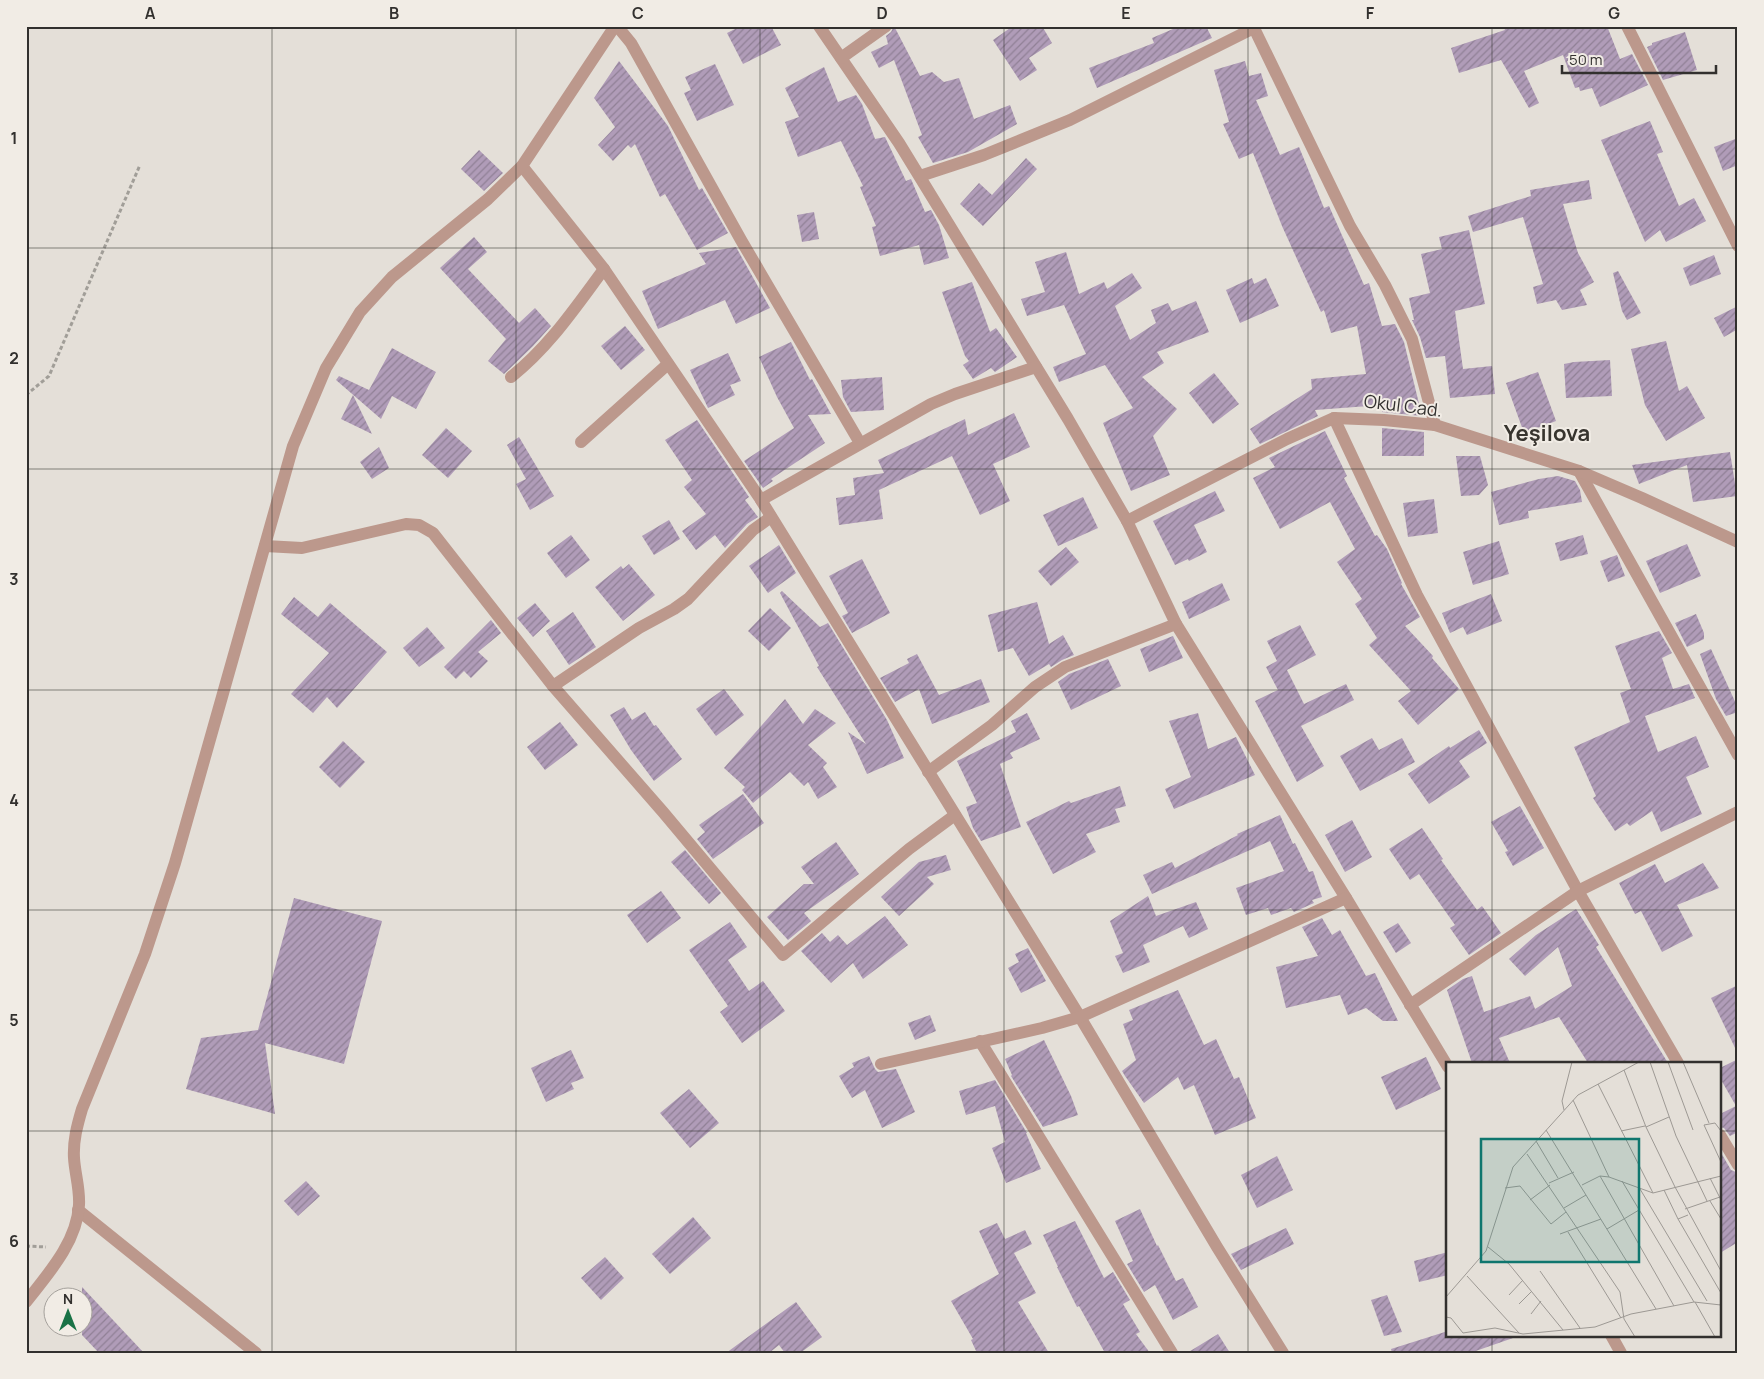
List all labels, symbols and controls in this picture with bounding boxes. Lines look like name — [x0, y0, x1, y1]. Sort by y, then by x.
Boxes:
text: A — [145, 2, 156, 24]
text: B — [389, 2, 399, 24]
text: C — [632, 2, 644, 24]
text: D — [876, 2, 888, 24]
text: E — [1121, 2, 1131, 24]
text: F — [1366, 2, 1375, 24]
text: G — [1608, 2, 1620, 24]
scale bar — [1562, 42, 1715, 74]
text: 50 m — [1569, 49, 1603, 70]
text: 1 — [10, 127, 18, 149]
text: 2 — [9, 347, 19, 369]
street label: Okul Cad. — [1363, 388, 1444, 422]
district label: Yeşilova — [1504, 418, 1590, 448]
text: 3 — [9, 568, 19, 590]
text: 4 — [9, 789, 19, 811]
text: 5 — [9, 1009, 19, 1031]
inset map — [1446, 1062, 1722, 1336]
text: 6 — [9, 1230, 19, 1252]
north arrow — [42, 1286, 92, 1336]
text: N — [63, 1289, 73, 1308]

